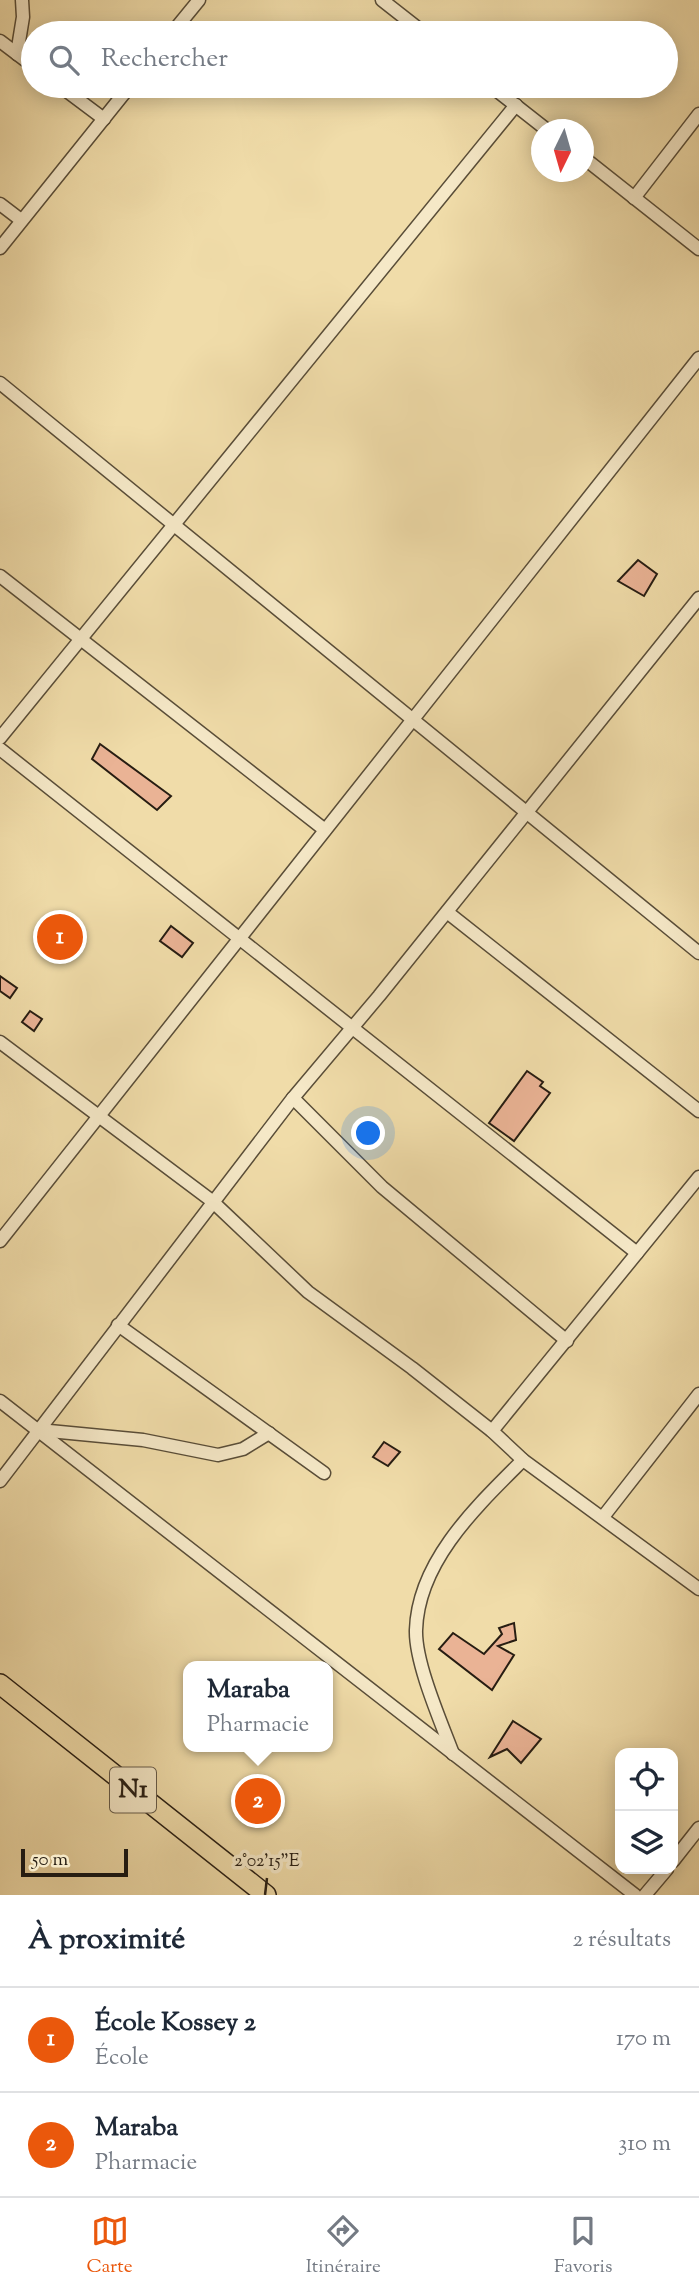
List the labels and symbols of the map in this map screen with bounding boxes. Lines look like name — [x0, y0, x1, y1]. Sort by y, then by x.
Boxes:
north arrow — [531, 119, 594, 182]
pin: 1 — [37, 911, 83, 963]
your location — [351, 1116, 385, 1150]
road number: N1 — [110, 1768, 156, 1812]
pin: 2 — [235, 1775, 281, 1827]
scale bar — [21, 1846, 128, 1878]
text: 2°02'15"E — [234, 1849, 300, 1875]

